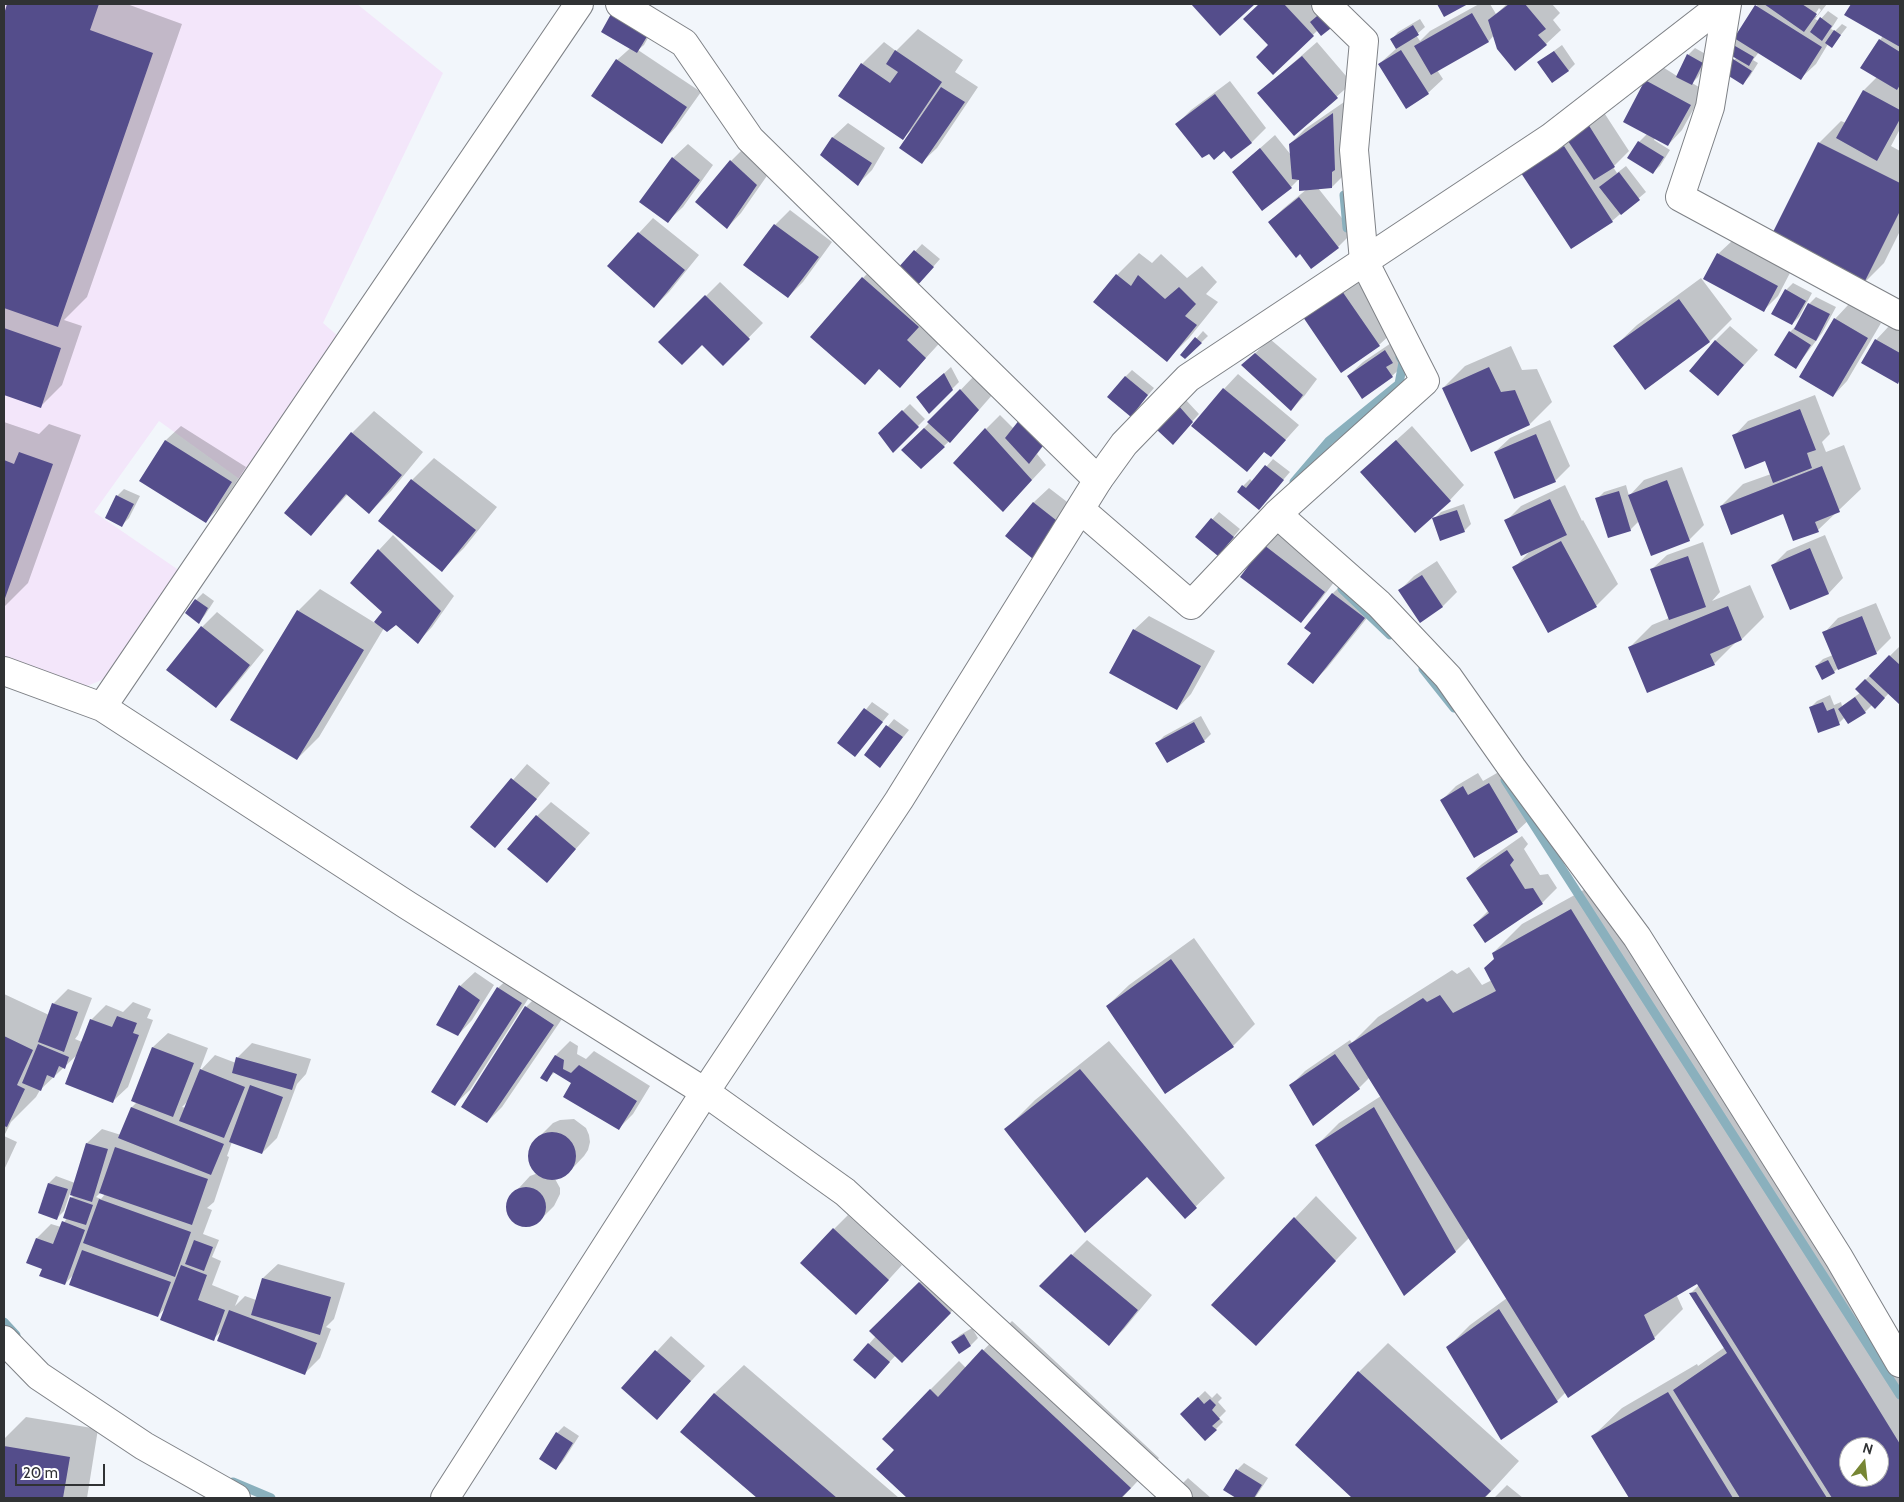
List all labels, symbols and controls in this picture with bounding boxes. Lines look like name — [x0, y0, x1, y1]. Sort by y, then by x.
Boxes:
north arrow — [1839, 1437, 1889, 1487]
text: N — [1861, 1439, 1875, 1459]
scale bar — [18, 1454, 108, 1486]
text: 20 m — [23, 1464, 58, 1482]

